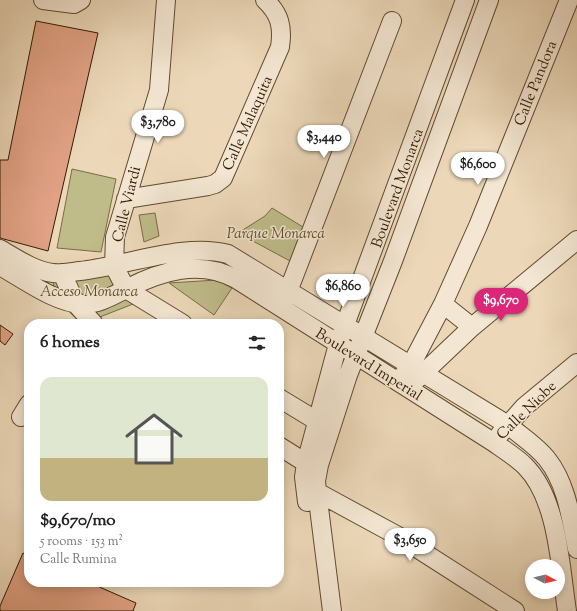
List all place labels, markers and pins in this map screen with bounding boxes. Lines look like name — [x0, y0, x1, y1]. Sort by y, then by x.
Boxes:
pin: $3,780 — [125, 110, 191, 144]
pin: $3,440 — [291, 125, 357, 159]
pin: $6,600 — [445, 152, 511, 186]
pin: $6,860 — [310, 274, 376, 308]
pin: $9,670 — [468, 288, 534, 322]
pin: $3,650 — [377, 528, 443, 562]

